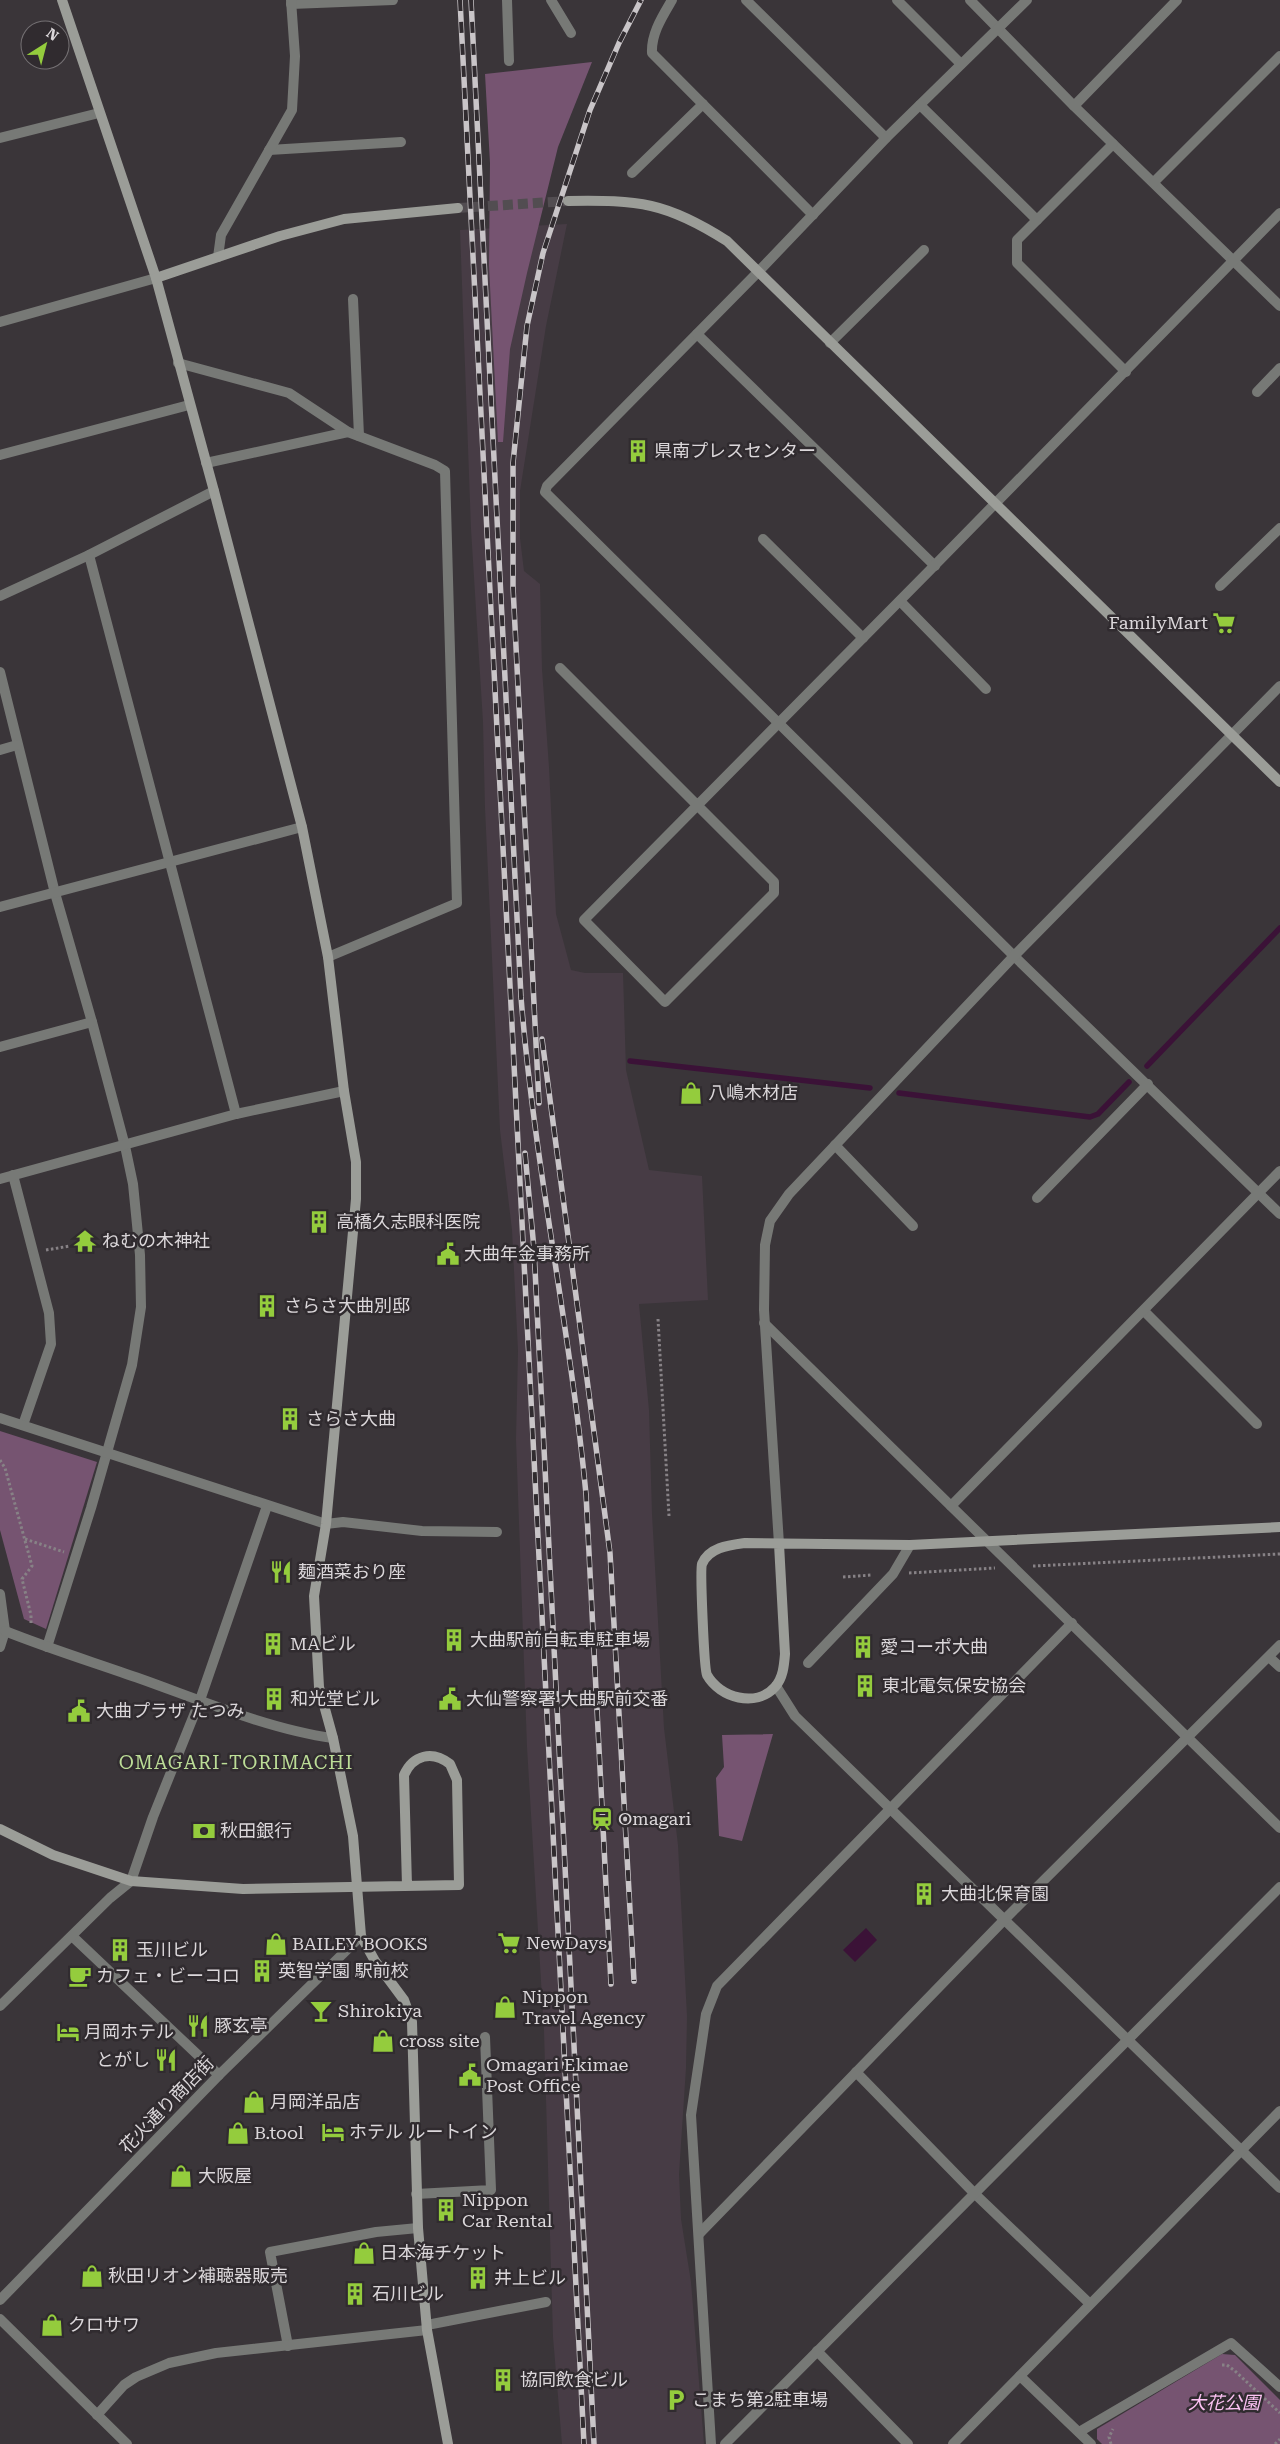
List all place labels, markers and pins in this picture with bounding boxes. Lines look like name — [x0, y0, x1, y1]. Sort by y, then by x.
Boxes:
building icon: 県南プレスセンター — [625, 438, 651, 464]
place label: 県南プレスセンター — [654, 440, 816, 461]
supermarket icon: FamilyMart — [1211, 610, 1237, 636]
place label: FamilyMart — [1109, 612, 1208, 633]
shop icon: 八嶋木材店 — [678, 1080, 704, 1106]
place label: 八嶋木材店 — [708, 1082, 798, 1103]
building icon: 高橋久志眼科医院 — [306, 1209, 332, 1235]
place label: 高橋久志眼科医院 — [336, 1211, 480, 1232]
temple icon: ねむの木神社 — [72, 1228, 98, 1254]
place label: ねむの木神社 — [102, 1230, 210, 1251]
public building icon: 大曲年金事務所 — [435, 1241, 461, 1267]
place label: 大曲年金事務所 — [464, 1243, 590, 1264]
building icon: さらさ大曲別邸 — [254, 1293, 280, 1319]
place label: さらさ大曲別邸 — [284, 1295, 410, 1316]
building icon: さらさ大曲 — [277, 1406, 303, 1432]
place label: さらさ大曲 — [306, 1408, 396, 1429]
restaurant icon: 麺酒菜おり座 — [268, 1559, 294, 1585]
place label: 麺酒菜おり座 — [298, 1561, 406, 1582]
building icon: 大曲駅前自転車駐車場 — [441, 1627, 467, 1653]
place label: 大曲駅前自転車駐車場 — [470, 1629, 650, 1650]
building icon: MAビル — [260, 1631, 286, 1657]
place label: MAビル — [290, 1633, 356, 1654]
building icon: 愛コーポ大曲 — [850, 1634, 876, 1660]
place label: 愛コーポ大曲 — [880, 1636, 988, 1657]
building icon: 東北電気保安協会 — [852, 1673, 878, 1699]
place label: 東北電気保安協会 — [882, 1675, 1026, 1696]
building icon: 和光堂ビル — [261, 1686, 287, 1712]
public building icon: 大仙警察署 大曲駅前交番 — [437, 1686, 463, 1712]
place label: 和光堂ビル — [290, 1688, 380, 1709]
place label: 大仙警察署 大曲駅前交番 — [466, 1688, 669, 1709]
public building icon: 大曲プラザ たつみ — [66, 1698, 92, 1724]
place label: 大曲プラザ たつみ — [96, 1700, 245, 1721]
station icon: Omagari — [589, 1806, 615, 1832]
place label: Omagari — [618, 1808, 692, 1829]
bank icon: 秋田銀行 — [191, 1818, 217, 1844]
place label: 秋田銀行 — [220, 1820, 292, 1841]
building icon: 大曲北保育園 — [911, 1881, 937, 1907]
place label: 大曲北保育園 — [941, 1883, 1049, 1904]
supermarket icon: NewDays — [496, 1930, 522, 1956]
shop icon: BAILEY BOOKS — [263, 1931, 289, 1957]
place label: NewDays — [526, 1932, 607, 1953]
place label: BAILEY BOOKS — [292, 1933, 428, 1954]
building icon: 玉川ビル — [107, 1937, 133, 1963]
place label: 玉川ビル — [136, 1939, 208, 1960]
building icon: 英智学園 駅前校 — [249, 1958, 275, 1984]
place label: 英智学園 駅前校 — [278, 1960, 409, 1981]
cafe icon: カフェ・ビーコロ — [67, 1963, 93, 1989]
place label: カフェ・ビーコロ — [96, 1965, 240, 1986]
place label: Nippon Travel Agency — [522, 1986, 645, 2028]
shop icon: Nippon Travel Agency — [492, 1994, 518, 2020]
bar icon: Shirokiya — [308, 1998, 334, 2024]
place label: Shirokiya — [338, 2000, 422, 2021]
restaurant icon: 豚玄亭 — [185, 2013, 211, 2039]
place label: 豚玄亭 — [214, 2015, 268, 2036]
hotel icon: 月岡ホテル — [55, 2019, 81, 2045]
place label: 月岡ホテル — [84, 2021, 174, 2042]
shop icon: cross site — [370, 2028, 396, 2054]
place label: cross site — [399, 2030, 480, 2051]
restaurant icon: とがし — [153, 2047, 179, 2073]
place label: とがし — [96, 2049, 150, 2070]
place label: Omagari Ekimae Post Office — [486, 2054, 629, 2096]
public building icon: Omagari Ekimae Post Office — [457, 2062, 483, 2088]
shop icon: 月岡洋品店 — [241, 2089, 267, 2115]
place label: 月岡洋品店 — [270, 2091, 360, 2112]
hotel icon: ホテル ルートイン — [320, 2119, 346, 2145]
shop icon: B.tool — [225, 2120, 251, 2146]
place label: ホテル ルートイン — [349, 2121, 498, 2142]
place label: B.tool — [254, 2122, 304, 2143]
shop icon: 大阪屋 — [168, 2163, 194, 2189]
place label: 大阪屋 — [198, 2165, 252, 2186]
place label: Nippon Car Rental — [462, 2189, 553, 2231]
building icon: Nippon Car Rental — [433, 2197, 459, 2223]
shop icon: 日本海チケット — [351, 2240, 377, 2266]
place label: 日本海チケット — [380, 2242, 506, 2263]
shop icon: 秋田リオン補聴器販売 — [79, 2263, 105, 2289]
place label: 秋田リオン補聴器販売 — [108, 2265, 288, 2286]
building icon: 井上ビル — [465, 2265, 491, 2291]
place label: 井上ビル — [494, 2267, 566, 2288]
building icon: 石川ビル — [342, 2281, 368, 2307]
place label: 石川ビル — [372, 2283, 444, 2304]
shop icon: クロサワ — [39, 2312, 65, 2338]
place label: クロサワ — [68, 2314, 140, 2335]
building icon: 協同飲食ビル — [490, 2367, 516, 2393]
place label: 協同飲食ビル — [520, 2369, 628, 2390]
parking icon: こまち第2駐車場 — [663, 2387, 689, 2413]
place label: こまち第2駐車場 — [692, 2389, 828, 2410]

